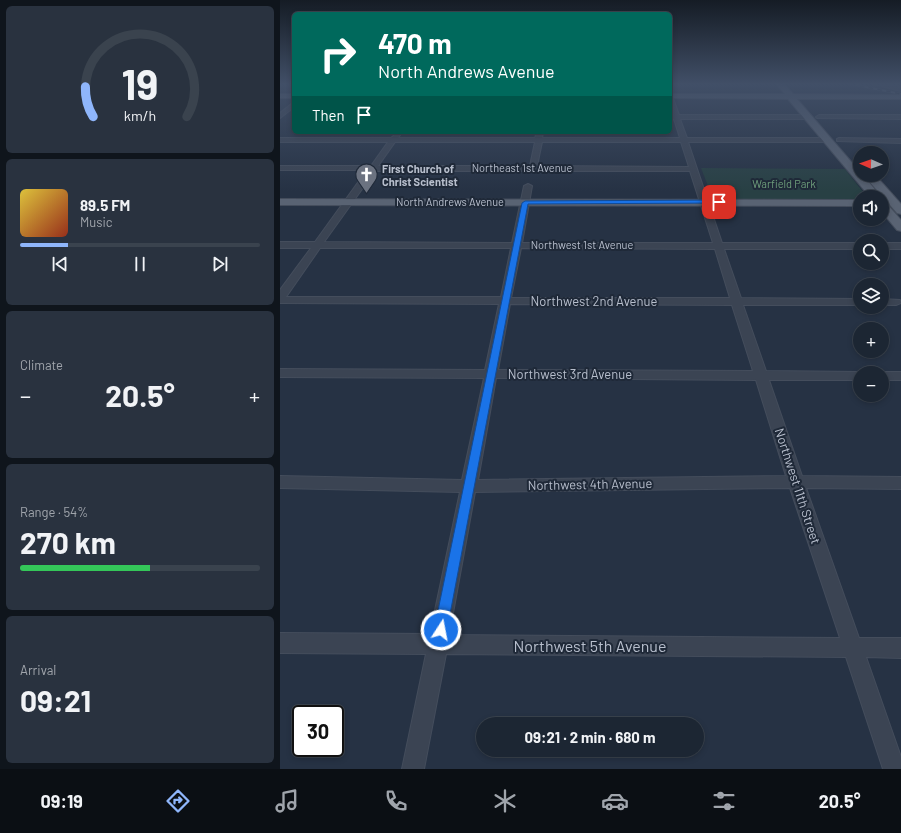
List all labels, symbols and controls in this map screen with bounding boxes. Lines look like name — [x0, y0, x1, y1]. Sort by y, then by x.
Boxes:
text: 470 m — [378, 26, 452, 60]
icon: right — [312, 28, 364, 80]
text: 19 — [122, 58, 158, 108]
text: North Andrews Avenue — [378, 60, 555, 82]
icon: arrive — [353, 104, 375, 126]
text: Then — [312, 106, 345, 124]
text: km/h — [124, 107, 156, 124]
north arrow — [853, 146, 889, 182]
map controls — [853, 146, 889, 402]
street label: Northeast 1st Avenue — [472, 161, 572, 174]
church icon: First Church of Christ Scientist — [354, 162, 380, 195]
place label: First Church of Christ Scientist — [382, 162, 458, 188]
park label: Warfield Park — [752, 177, 816, 190]
pin — [702, 185, 736, 219]
button: sound — [853, 190, 889, 226]
icon: arrive — [708, 191, 730, 213]
street label: North Andrews Avenue — [396, 195, 504, 208]
text: 89.5 FM — [80, 196, 130, 214]
text: Music — [80, 214, 113, 230]
button: search — [853, 234, 889, 270]
street label: Northwest 1st Avenue — [531, 238, 633, 251]
icon: previous — [49, 253, 71, 275]
icon: pause — [129, 253, 151, 275]
icon: next — [209, 253, 231, 275]
button: layers — [853, 278, 889, 314]
street label: Northwest 2nd Avenue — [531, 293, 657, 309]
button: + — [853, 322, 889, 358]
text: Climate — [20, 357, 63, 373]
street label: Northwest 3rd Avenue — [508, 366, 632, 382]
button: − — [853, 366, 889, 402]
text: 20.5° — [105, 377, 175, 413]
text: − — [20, 382, 31, 408]
text: + — [249, 382, 260, 408]
street label: Northwest 11th Street — [772, 426, 824, 546]
street label: Northwest 4th Avenue — [527, 475, 653, 493]
text: Range · 54% — [20, 504, 88, 520]
text: 270 km — [20, 524, 116, 560]
position arrow — [420, 609, 462, 651]
street label: Northwest 5th Avenue — [514, 636, 666, 655]
text: Arrival — [20, 662, 56, 678]
text: 09:21 — [20, 682, 91, 718]
speed limit sign: 30 — [292, 705, 344, 757]
text: 09:21 · 2 min · 680 m — [525, 728, 655, 746]
icon: directions — [164, 787, 192, 815]
icon: music — [273, 787, 301, 815]
icon: phone — [382, 787, 410, 815]
icon: climate — [491, 787, 519, 815]
icon: car — [601, 787, 629, 815]
icon: filters — [710, 787, 738, 815]
text: 09:19 — [41, 790, 83, 812]
text: 20.5° — [819, 790, 860, 812]

